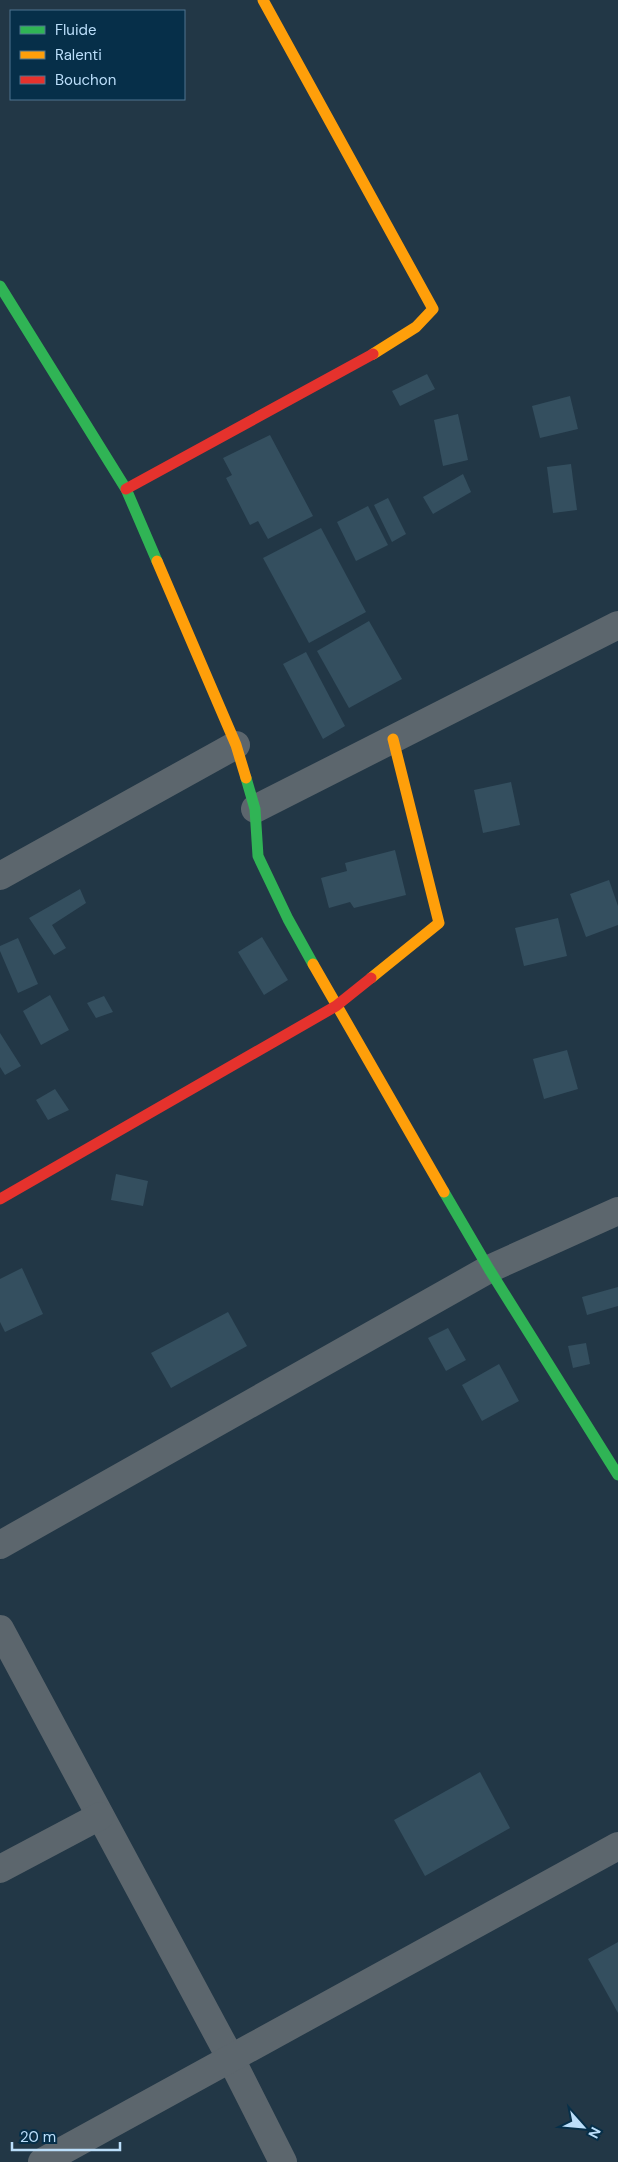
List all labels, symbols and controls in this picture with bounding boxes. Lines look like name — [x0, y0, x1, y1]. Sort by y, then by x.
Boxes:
legend — [10, 10, 185, 100]
text: Fluide — [55, 20, 97, 40]
text: Ralenti — [55, 45, 102, 65]
text: Bouchon — [55, 70, 116, 90]
north arrow — [558, 2102, 608, 2152]
scale bar — [12, 2120, 120, 2152]
text: N — [584, 2124, 605, 2142]
text: 20 m — [20, 2127, 56, 2147]

